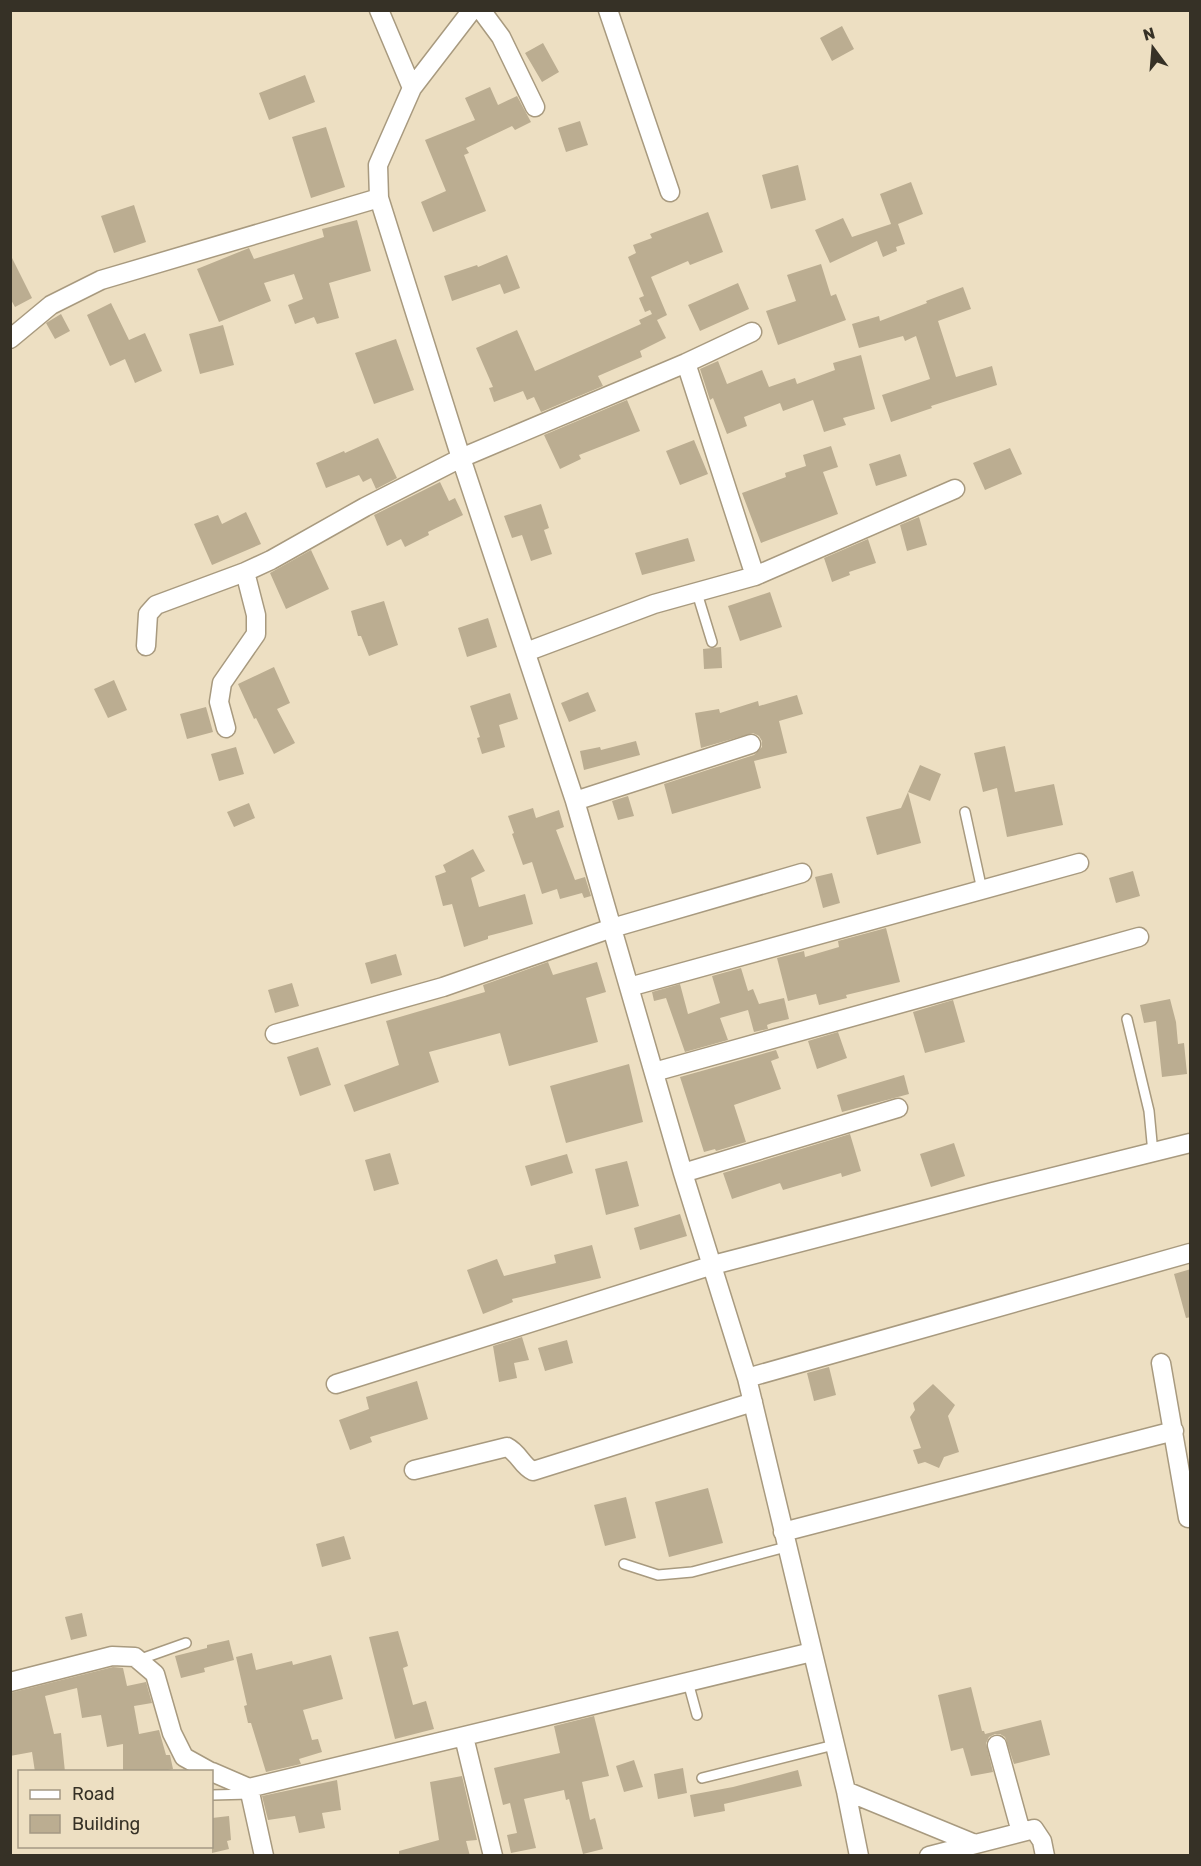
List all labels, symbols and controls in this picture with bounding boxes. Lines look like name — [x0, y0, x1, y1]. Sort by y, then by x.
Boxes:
north arrow — [1123, 18, 1183, 78]
text: N — [1141, 23, 1157, 45]
legend — [18, 1770, 213, 1848]
text: Road — [72, 1783, 115, 1805]
text: Building — [72, 1813, 140, 1835]

